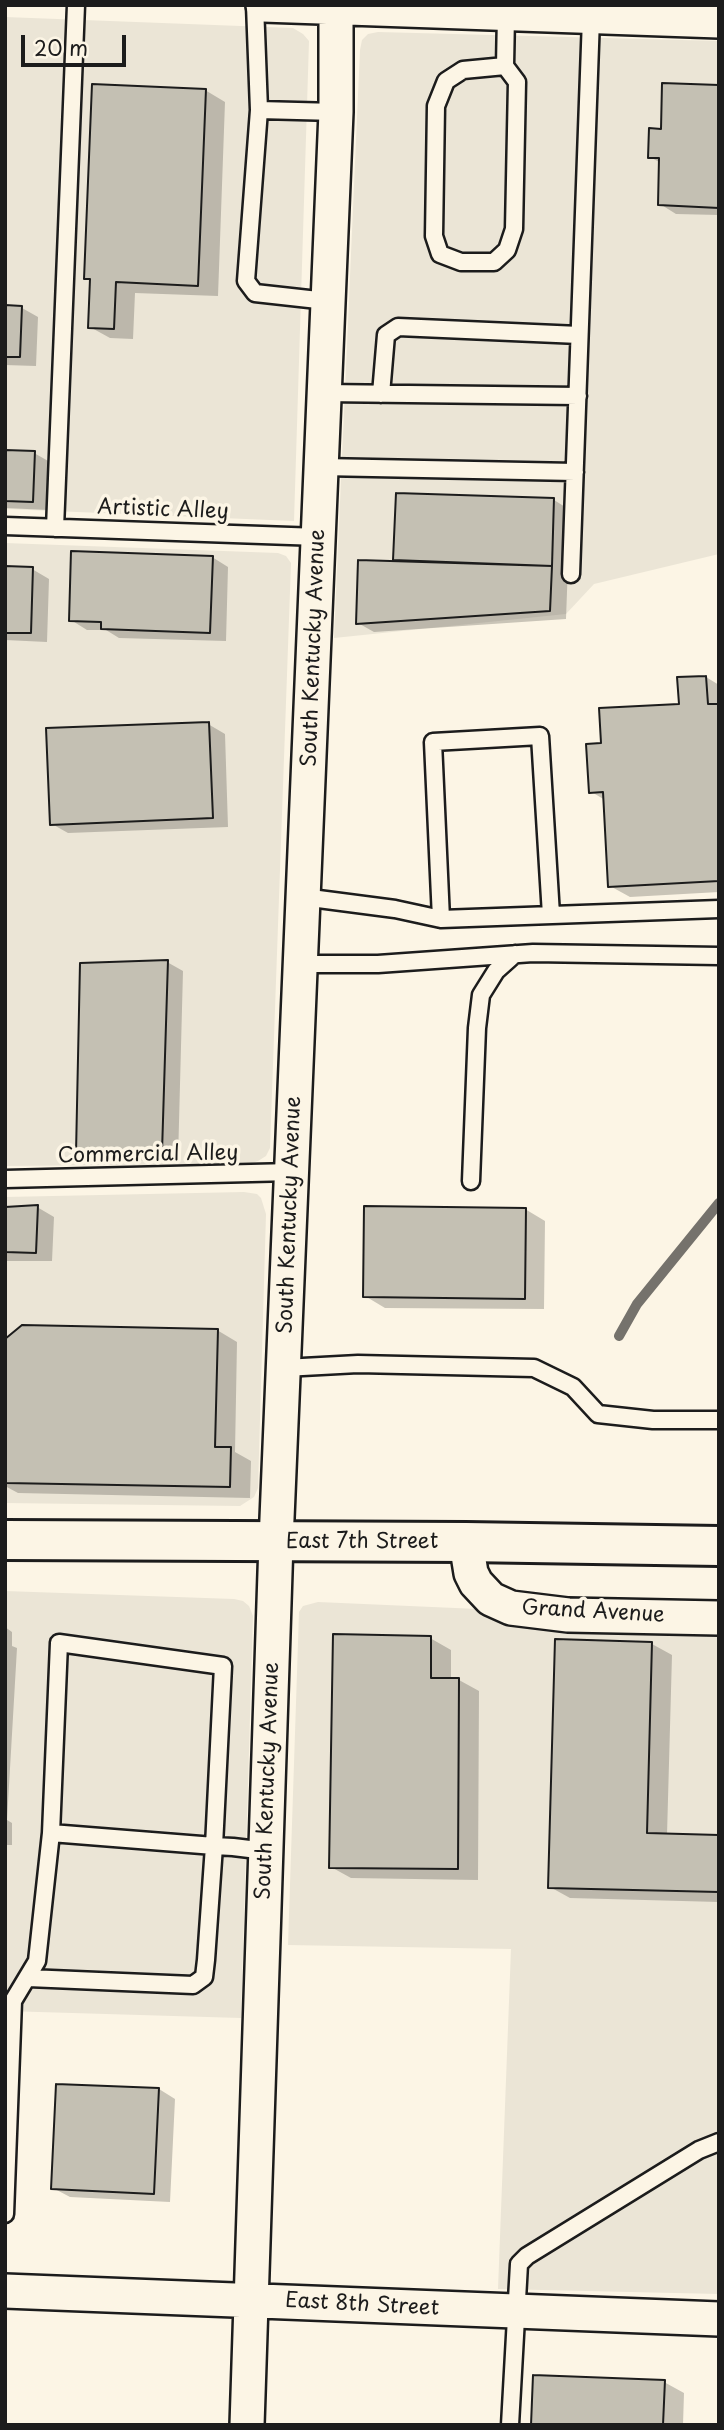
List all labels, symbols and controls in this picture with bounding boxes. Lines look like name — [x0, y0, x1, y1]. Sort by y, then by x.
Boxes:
scale bar — [24, 21, 130, 65]
text: 20 m — [34, 31, 88, 63]
street label: Artistic Alley — [97, 495, 229, 525]
street label: South Kentucky Avenue — [297, 529, 331, 767]
street label: South Kentucky Avenue — [273, 1096, 307, 1334]
street label: Commercial Alley — [57, 1141, 239, 1169]
street label: East 7th Street — [286, 1529, 438, 1555]
street label: Grand Avenue — [521, 1596, 665, 1628]
street label: South Kentucky Avenue — [251, 1662, 285, 1900]
street label: East 8th Street — [284, 2288, 440, 2322]

